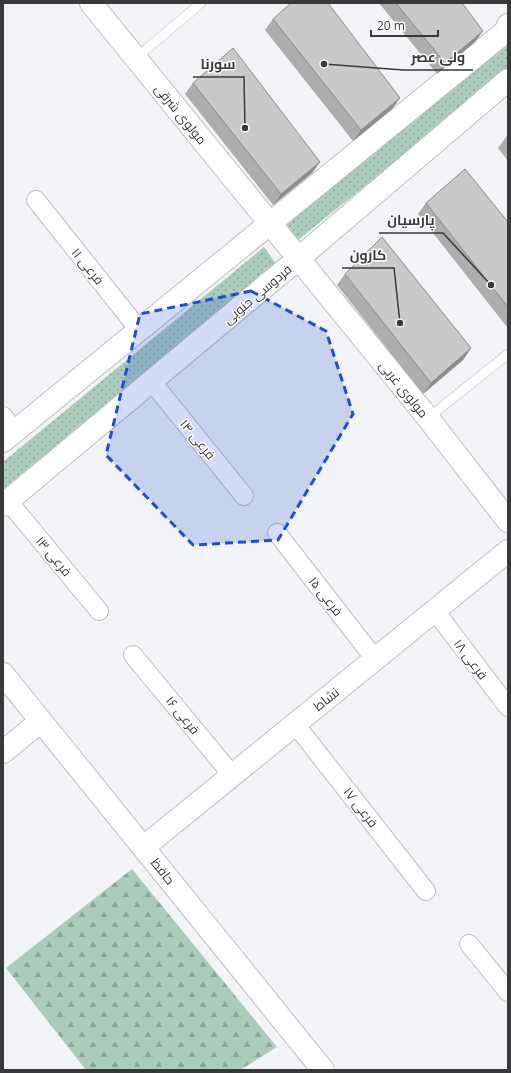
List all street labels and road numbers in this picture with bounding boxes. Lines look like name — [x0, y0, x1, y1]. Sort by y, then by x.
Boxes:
street label: مولوی شرقی — [151, 80, 211, 148]
street label: فرعی ۱۱ — [68, 244, 108, 288]
street label: فردوسی جنوبی — [219, 260, 295, 328]
street label: مولوی غربی — [375, 357, 433, 421]
street label: فرعی ۱۴ — [176, 415, 220, 463]
street label: فرعی ۱۳ — [32, 532, 76, 580]
street label: فرعی ۱۵ — [305, 573, 347, 619]
street label: فرعی ۱۸ — [450, 635, 492, 683]
street label: نشاط — [309, 683, 343, 715]
street label: فرعی ۱۶ — [162, 692, 204, 738]
street label: فرعی ۱۷ — [340, 783, 382, 831]
street label: حافظ — [147, 854, 179, 888]

